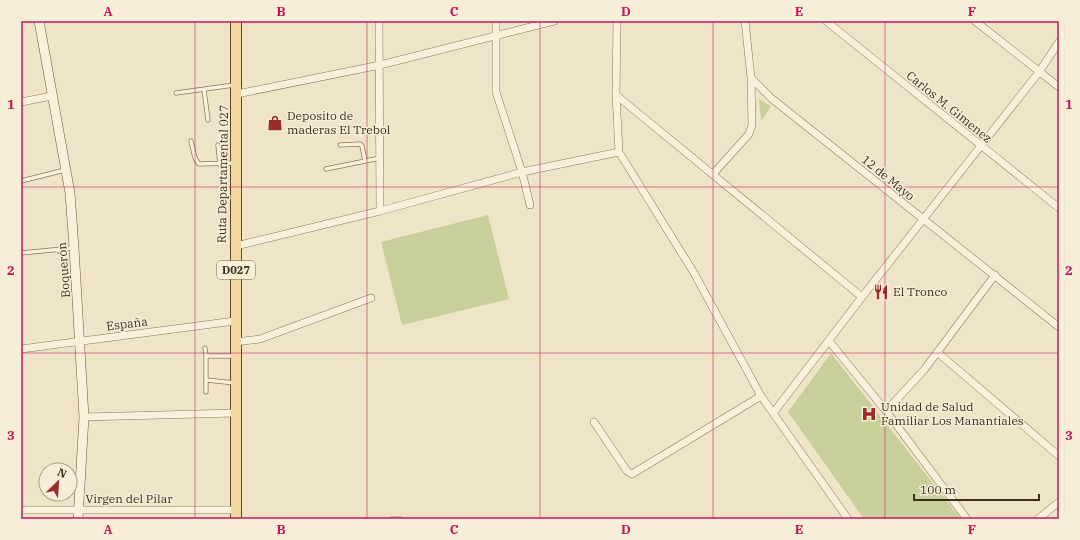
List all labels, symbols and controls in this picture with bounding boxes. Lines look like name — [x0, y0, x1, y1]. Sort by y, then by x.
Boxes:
text: A — [103, 3, 113, 20]
text: B — [276, 3, 286, 20]
text: C — [450, 3, 459, 20]
text: D — [621, 3, 631, 20]
text: E — [795, 3, 803, 20]
text: F — [968, 3, 976, 20]
street label: Carlos M. Gimenez — [904, 68, 995, 146]
text: 1 — [7, 96, 15, 113]
text: 1 — [1065, 96, 1073, 113]
street label: Ruta Departamental 027 — [214, 105, 231, 243]
place label: Deposito de maderas El Trebol — [287, 108, 391, 137]
shop icon: Deposito de maderas El Trebol — [266, 114, 284, 132]
street label: 12 de Mayo — [859, 152, 918, 204]
street label: Boquerón — [54, 241, 73, 298]
road number: D027 — [217, 261, 255, 279]
text: 2 — [7, 262, 15, 279]
text: 2 — [1065, 262, 1073, 279]
restaurant icon: El Tronco — [872, 283, 890, 301]
place label: El Tronco — [893, 284, 948, 299]
street label: España — [105, 313, 149, 333]
place label: Unidad de Salud Familiar Los Manantiales — [881, 399, 1024, 428]
hospital icon: Unidad de Salud Familiar Los Manantiales — [860, 405, 878, 423]
text: 3 — [7, 427, 15, 444]
text: 3 — [1065, 427, 1073, 444]
north arrow — [38, 462, 78, 502]
text: N — [55, 465, 69, 481]
scale bar — [914, 476, 1039, 502]
text: 100 m — [920, 482, 956, 497]
street label: Virgen del Pilar — [85, 491, 173, 506]
text: A — [103, 521, 113, 538]
text: B — [276, 521, 286, 538]
text: C — [450, 521, 459, 538]
text: D — [621, 521, 631, 538]
text: E — [795, 521, 803, 538]
text: F — [968, 521, 976, 538]

